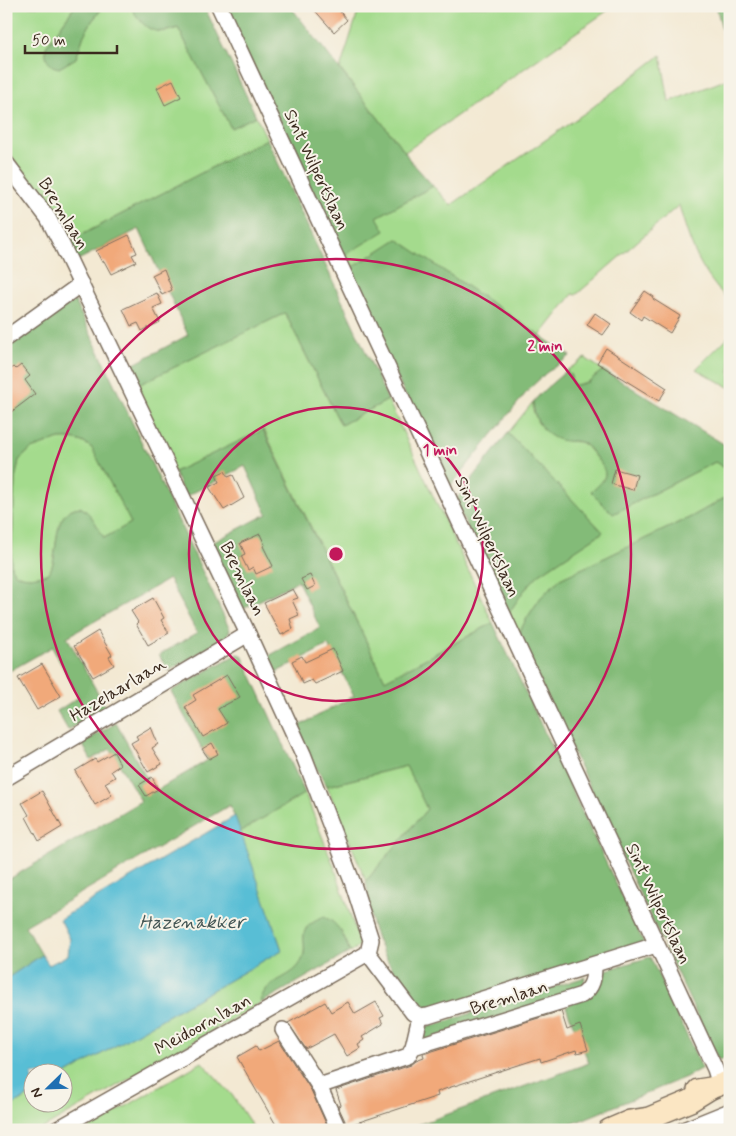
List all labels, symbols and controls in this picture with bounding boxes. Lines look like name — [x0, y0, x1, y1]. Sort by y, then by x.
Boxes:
scale bar — [25, 22, 118, 54]
text: 50 m — [32, 31, 66, 51]
street label: Sint Wilpertslaan — [277, 106, 355, 234]
street label: Bremlaan — [32, 173, 94, 255]
text: 2 min — [527, 337, 563, 357]
text: 1 min — [423, 441, 457, 461]
street label: Sint Wilpertslaan — [448, 473, 526, 601]
street label: Bremlaan — [214, 538, 270, 620]
centre of rings — [327, 545, 345, 563]
street label: Hazelaarlaan — [65, 652, 171, 728]
street label: Sint Wilpertslaan — [619, 840, 697, 968]
water label: Hazenakker — [139, 910, 248, 935]
street label: Bremlaan — [467, 975, 551, 1021]
street label: Meidoornlaan — [151, 989, 255, 1061]
north arrow — [22, 1064, 72, 1114]
text: N — [27, 1085, 47, 1100]

